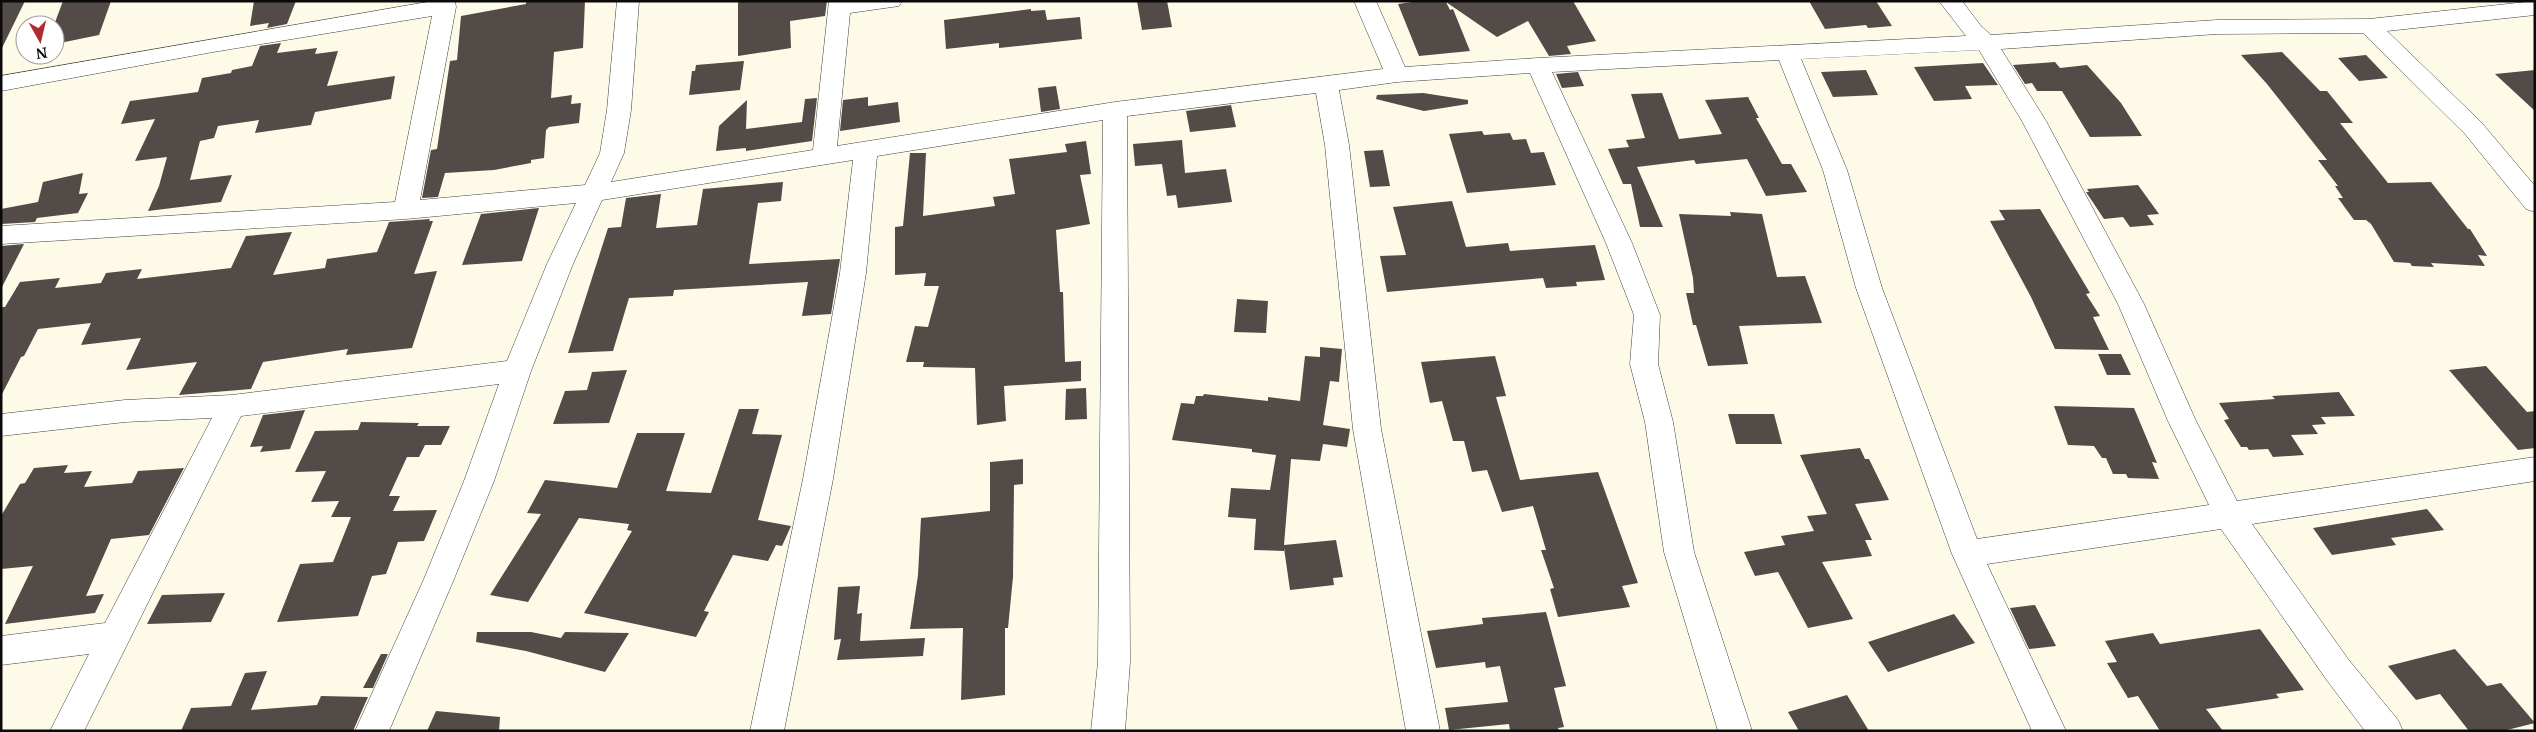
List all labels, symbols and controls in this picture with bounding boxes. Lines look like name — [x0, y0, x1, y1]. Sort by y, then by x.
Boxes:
north arrow — [15, 15, 65, 65]
text: N — [35, 43, 49, 63]

